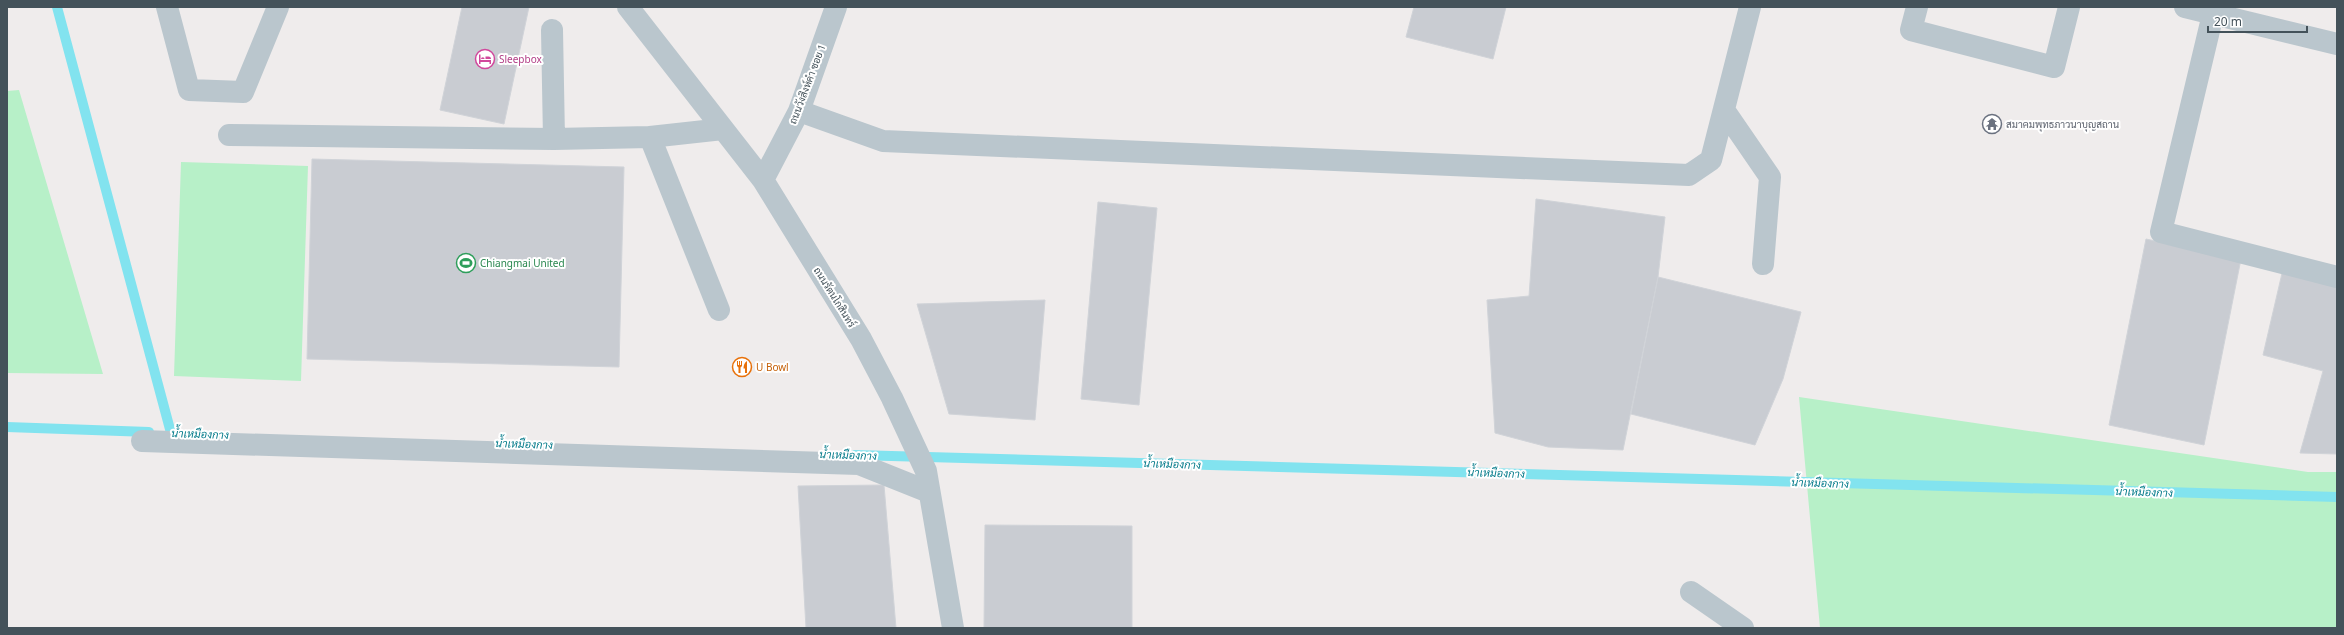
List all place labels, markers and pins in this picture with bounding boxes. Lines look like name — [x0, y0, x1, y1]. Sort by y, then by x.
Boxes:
hotel icon: Sleepbox — [474, 48, 496, 70]
place label: Sleepbox — [499, 52, 543, 66]
temple icon: สมาคมพุทธภาวนาบุญสถาน — [1981, 113, 2003, 135]
place label: สมาคมพุทธภาวนาบุญสถาน — [2006, 117, 2119, 132]
sports icon: Chiangmai United — [455, 252, 477, 274]
place label: Chiangmai United — [480, 256, 565, 270]
restaurant icon: U Bowl — [731, 356, 753, 378]
place label: U Bowl — [756, 360, 789, 374]

